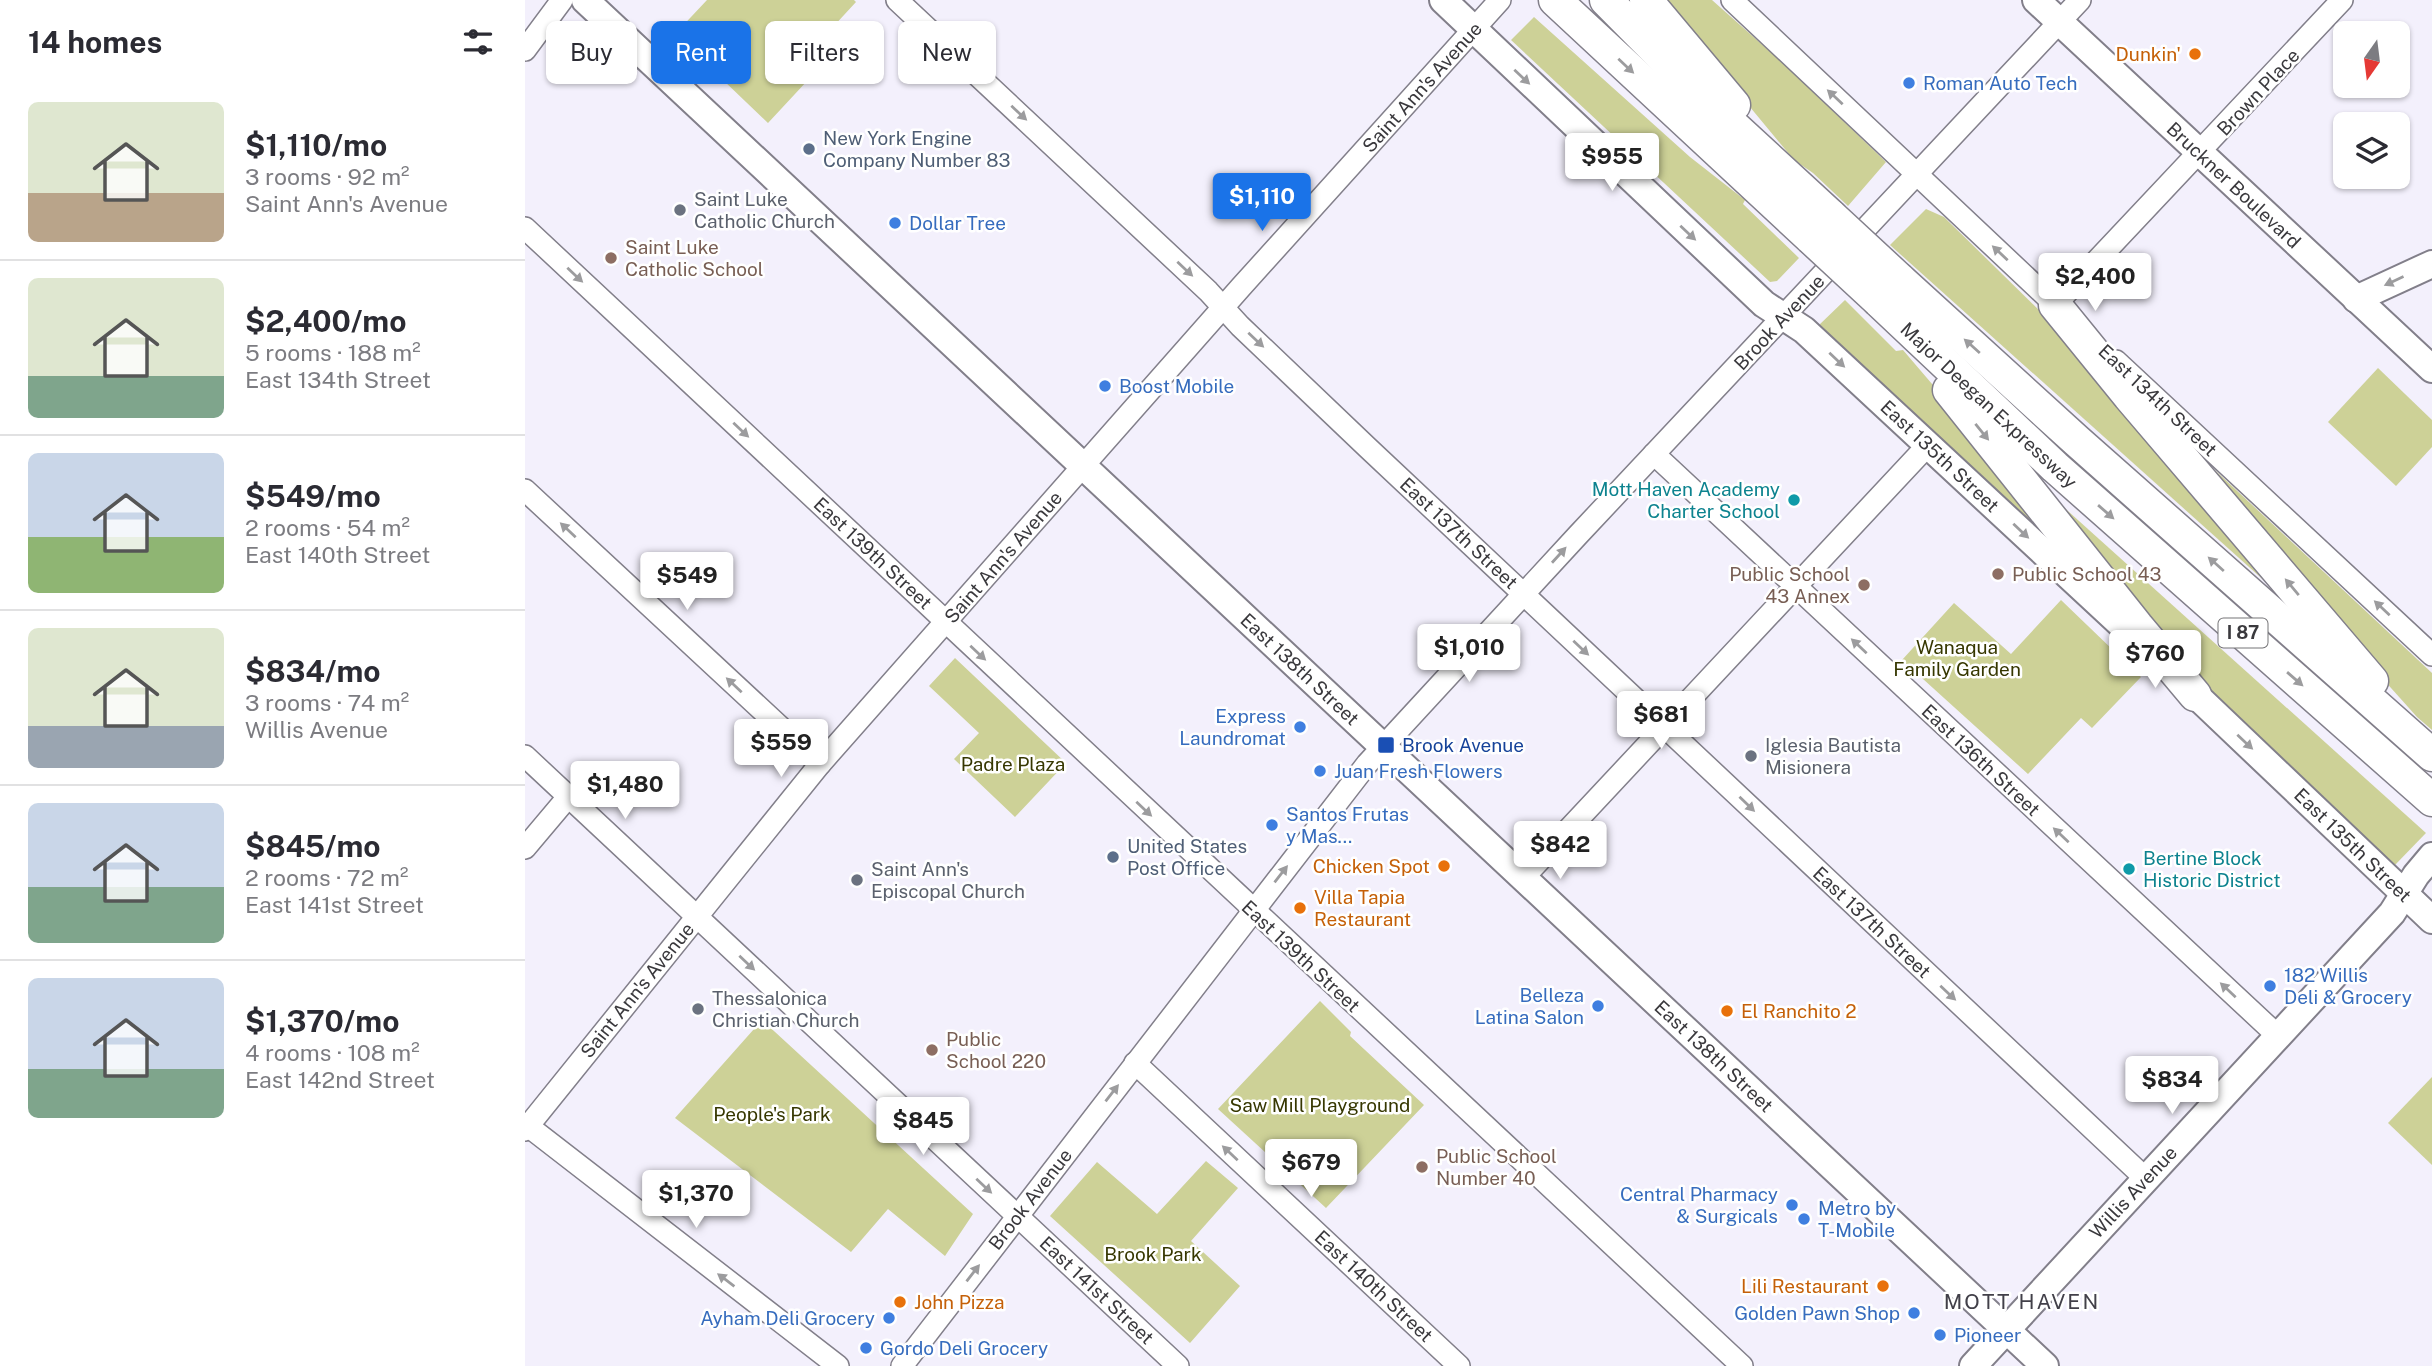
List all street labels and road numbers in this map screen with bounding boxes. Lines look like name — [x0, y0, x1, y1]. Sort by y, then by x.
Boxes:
street label: Saint Ann's Avenue — [1358, 17, 1486, 157]
street label: Brown Place — [2212, 44, 2304, 140]
street label: Bruckner Boulevard — [2163, 117, 2305, 253]
street label: Brook Avenue — [1729, 270, 1829, 374]
street label: Major Deegan Expressway — [1896, 317, 2082, 493]
street label: East 134th Street — [2094, 340, 2222, 460]
street label: East 135th Street — [1876, 395, 2004, 517]
street label: East 137th Street — [1396, 473, 1522, 593]
street label: Saint Ann's Avenue — [940, 487, 1066, 627]
street label: East 139th Street — [809, 493, 937, 613]
street label: East 138th Street — [1236, 608, 1364, 730]
road number: I 87 — [2219, 618, 2267, 648]
street label: East 136th Street — [1917, 700, 2045, 820]
street label: East 135th Street — [2290, 784, 2416, 906]
street label: East 137th Street — [1809, 862, 1935, 982]
street label: East 139th Street — [1237, 896, 1365, 1016]
street label: Saint Ann's Avenue — [576, 918, 698, 1062]
street label: East 138th Street — [1650, 995, 1778, 1117]
street label: Willis Avenue — [2085, 1141, 2181, 1243]
street label: Brook Avenue — [984, 1144, 1076, 1254]
street label: East 140th Street — [1310, 1226, 1438, 1346]
street label: East 141st Street — [1035, 1232, 1159, 1348]

